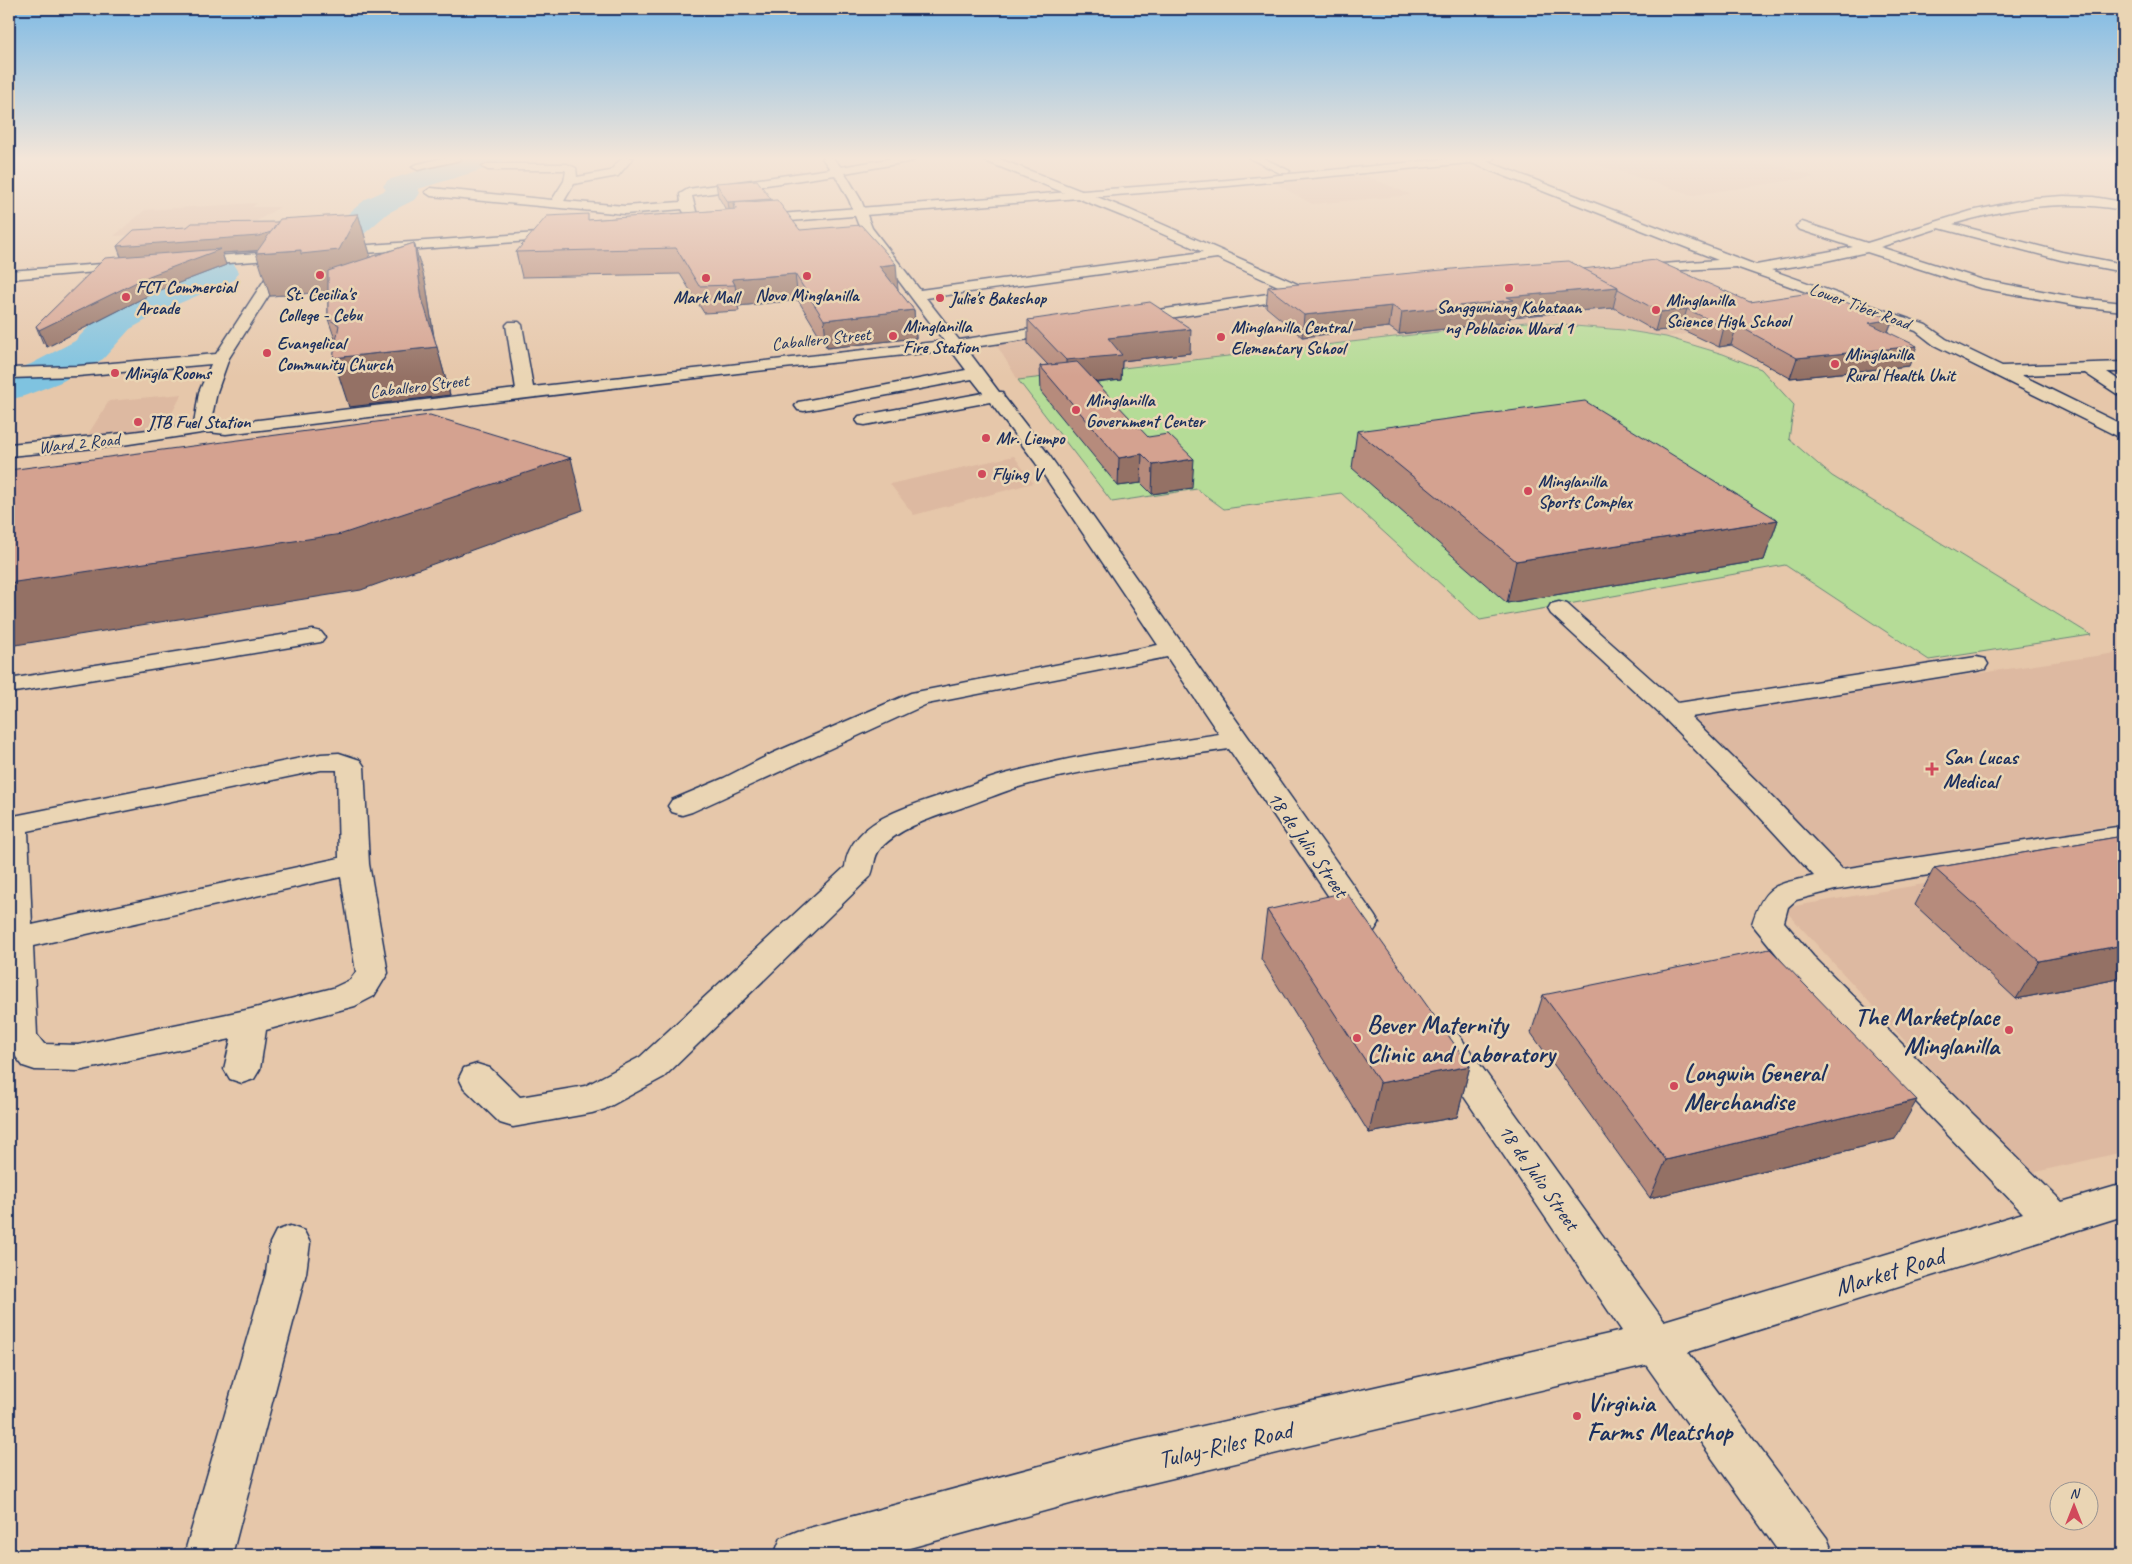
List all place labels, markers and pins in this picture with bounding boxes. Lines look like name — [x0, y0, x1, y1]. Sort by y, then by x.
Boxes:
marker: St. Cecilia's College - Cebu — [314, 269, 326, 281]
marker: Novo Minglanilla — [801, 270, 813, 282]
marker: Mark Mall — [700, 272, 712, 284]
place label: FCT Commercial Arcade — [136, 276, 240, 319]
marker: Sangguniang Kabataan ng Poblacion Ward 1 — [1503, 282, 1515, 294]
place label: St. Cecilia's College - Cebu — [278, 283, 364, 326]
place label: Novo Minglanilla — [755, 284, 860, 306]
place label: Mark Mall — [673, 286, 743, 308]
place label: Julie's Bakeshop — [948, 287, 1047, 309]
place label: Minglanilla Science High School — [1666, 289, 1794, 332]
marker: FCT Commercial Arcade — [120, 291, 132, 303]
marker: Julie's Bakeshop — [934, 292, 946, 304]
place label: Sangguniang Kabataan ng Poblacion Ward 1 — [1437, 296, 1583, 339]
marker: Minglanilla Science High School — [1650, 304, 1662, 316]
place label: Minglanilla Fire Station — [903, 315, 979, 358]
place label: Minglanilla Central Elementary School — [1231, 316, 1354, 359]
marker: Minglanilla Fire Station — [887, 330, 899, 342]
marker: Minglanilla Central Elementary School — [1215, 331, 1227, 343]
place label: Evangelical Community Church — [277, 332, 394, 375]
place label: Minglanilla Rural Health Unit — [1845, 343, 1957, 386]
marker: Evangelical Community Church — [261, 347, 273, 359]
marker: Minglanilla Rural Health Unit — [1829, 358, 1841, 370]
place label: Mingla Rooms — [125, 362, 212, 384]
marker: Mingla Rooms — [109, 367, 121, 379]
place label: Minglanilla Government Center — [1086, 389, 1207, 432]
marker: Minglanilla Government Center — [1070, 404, 1082, 416]
place label: JTB Fuel Station — [146, 411, 251, 433]
marker: JTB Fuel Station — [132, 416, 144, 428]
place label: Mr. Liempo — [996, 427, 1066, 449]
marker: Mr. Liempo — [980, 432, 992, 444]
place label: Flying V — [992, 463, 1046, 485]
marker: Flying V — [976, 468, 988, 480]
place label: Minglanilla Sports Complex — [1538, 470, 1633, 513]
marker: Minglanilla Sports Complex — [1522, 485, 1534, 497]
place label: San Lucas Medical — [1943, 744, 2020, 794]
marker: San Lucas Medical — [1925, 762, 1939, 776]
place label: The Marketplace Minglanilla — [1855, 1001, 2001, 1062]
place label: Bever Maternity Clinic and Laboratory — [1367, 1009, 1557, 1070]
marker: The Marketplace Minglanilla — [2003, 1024, 2015, 1036]
marker: Bever Maternity Clinic and Laboratory — [1351, 1032, 1363, 1044]
place label: Longwin General Merchandise — [1684, 1057, 1828, 1118]
marker: Longwin General Merchandise — [1668, 1080, 1680, 1092]
place label: Virginia Farms Meatshop — [1587, 1387, 1734, 1448]
marker: Virginia Farms Meatshop — [1571, 1410, 1583, 1422]

